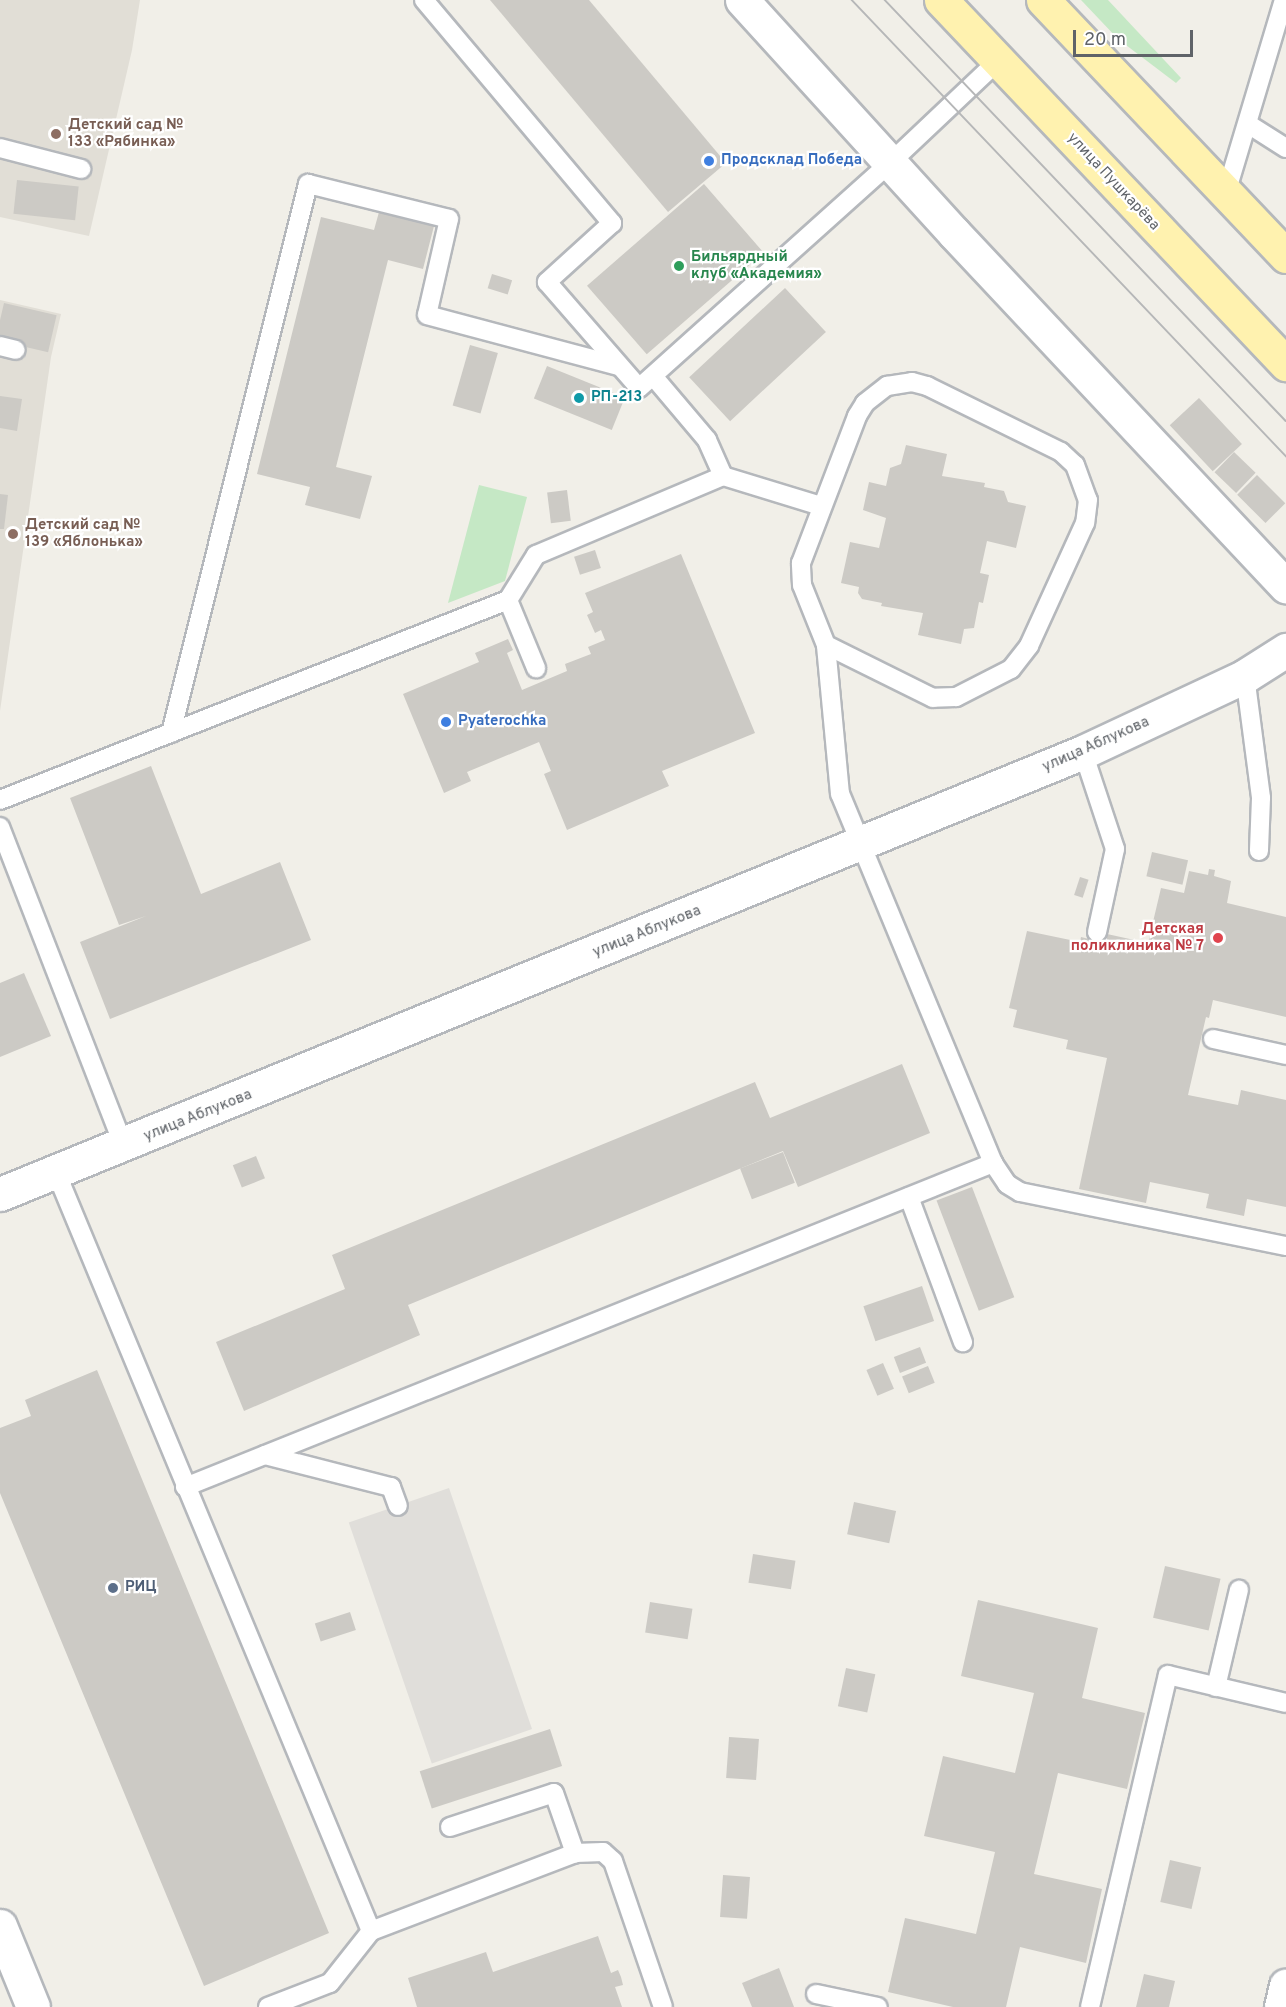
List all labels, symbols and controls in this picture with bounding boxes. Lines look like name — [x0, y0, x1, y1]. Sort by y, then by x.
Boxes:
scale bar — [1076, 18, 1196, 56]
text: 20 m — [1084, 29, 1126, 52]
place label: Детский сад № 133 «Рябинка» — [68, 116, 183, 151]
marker: Детский сад № 133 «Рябинка» — [49, 127, 63, 141]
street label: улица Пушкарёва — [1063, 129, 1163, 235]
place label: Продсклад Победа — [721, 152, 862, 170]
marker: Продсклад Победа — [702, 154, 716, 168]
place label: Бильярдный клуб «Академия» — [691, 248, 822, 283]
marker: Бильярдный клуб «Академия» — [672, 259, 686, 273]
place label: РП-213 — [591, 389, 642, 407]
marker: РП-213 — [572, 391, 586, 405]
place label: Детский сад № 139 «Яблонька» — [25, 516, 143, 551]
marker: Детский сад № 139 «Яблонька» — [6, 527, 20, 541]
place label: Pyaterochka — [458, 713, 546, 731]
street label: улица Аблукова — [1040, 713, 1152, 777]
marker: Pyaterochka — [439, 715, 453, 729]
street label: улица Аблукова — [590, 902, 704, 962]
place label: Детская поликлиника № 7 — [1071, 920, 1204, 955]
marker: Детская поликлиника № 7 — [1209, 929, 1227, 947]
street label: улица Аблукова — [141, 1086, 255, 1146]
place label: РИЦ — [125, 1579, 157, 1597]
marker: РИЦ — [106, 1581, 120, 1595]

